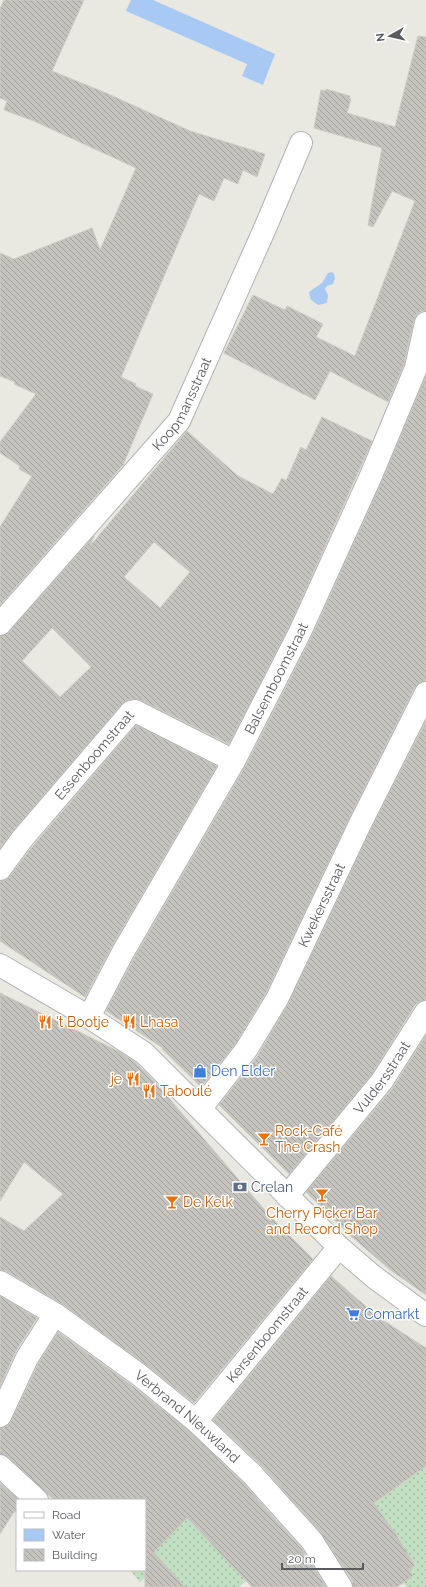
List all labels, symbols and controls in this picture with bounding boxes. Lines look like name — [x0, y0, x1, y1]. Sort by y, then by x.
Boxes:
north arrow — [370, 16, 410, 56]
text: N — [374, 32, 388, 42]
street label: Koopmansstraat — [149, 354, 215, 454]
street label: Balsemboomstraat — [241, 620, 311, 737]
street label: Essenboomstraat — [51, 707, 137, 803]
street label: Kwekersstraat — [295, 860, 348, 950]
restaurant icon: 't Bootje — [37, 1014, 53, 1030]
place label: 't Bootje — [56, 1014, 109, 1030]
restaurant icon: Lhasa — [121, 1014, 137, 1030]
place label: Lhasa — [140, 1014, 178, 1030]
street label: Vuldersstraat — [350, 1038, 414, 1117]
shop icon: Den Elder — [192, 1063, 208, 1079]
place label: Den Elder — [211, 1063, 275, 1079]
place label: je — [109, 1071, 122, 1087]
restaurant icon: je — [125, 1071, 141, 1087]
restaurant icon: Taboulé — [141, 1083, 157, 1099]
place label: Taboulé — [160, 1083, 212, 1099]
place label: Rock-Café The Crash — [275, 1123, 342, 1155]
bar icon: Rock-Café The Crash — [256, 1131, 272, 1147]
bank icon: Crelan — [232, 1179, 248, 1195]
place label: Crelan — [251, 1179, 293, 1195]
bar icon: Cherry Picker Bar and Record Shop — [314, 1187, 330, 1203]
bar icon: De Kelk — [164, 1194, 180, 1210]
place label: De Kelk — [183, 1194, 233, 1210]
place label: Cherry Picker Bar and Record Shop — [266, 1205, 378, 1237]
street label: Kersenboomstraat — [223, 1283, 311, 1386]
supermarket icon: Comarkt — [345, 1306, 361, 1322]
place label: Comarkt — [364, 1306, 420, 1322]
street label: Verbrand Nieuwland — [132, 1367, 243, 1466]
legend — [16, 1499, 146, 1571]
text: Road — [52, 1508, 81, 1522]
text: Water — [52, 1528, 86, 1542]
scale bar — [282, 1545, 363, 1571]
text: Building — [52, 1548, 98, 1562]
text: 20 m — [288, 1552, 316, 1566]

